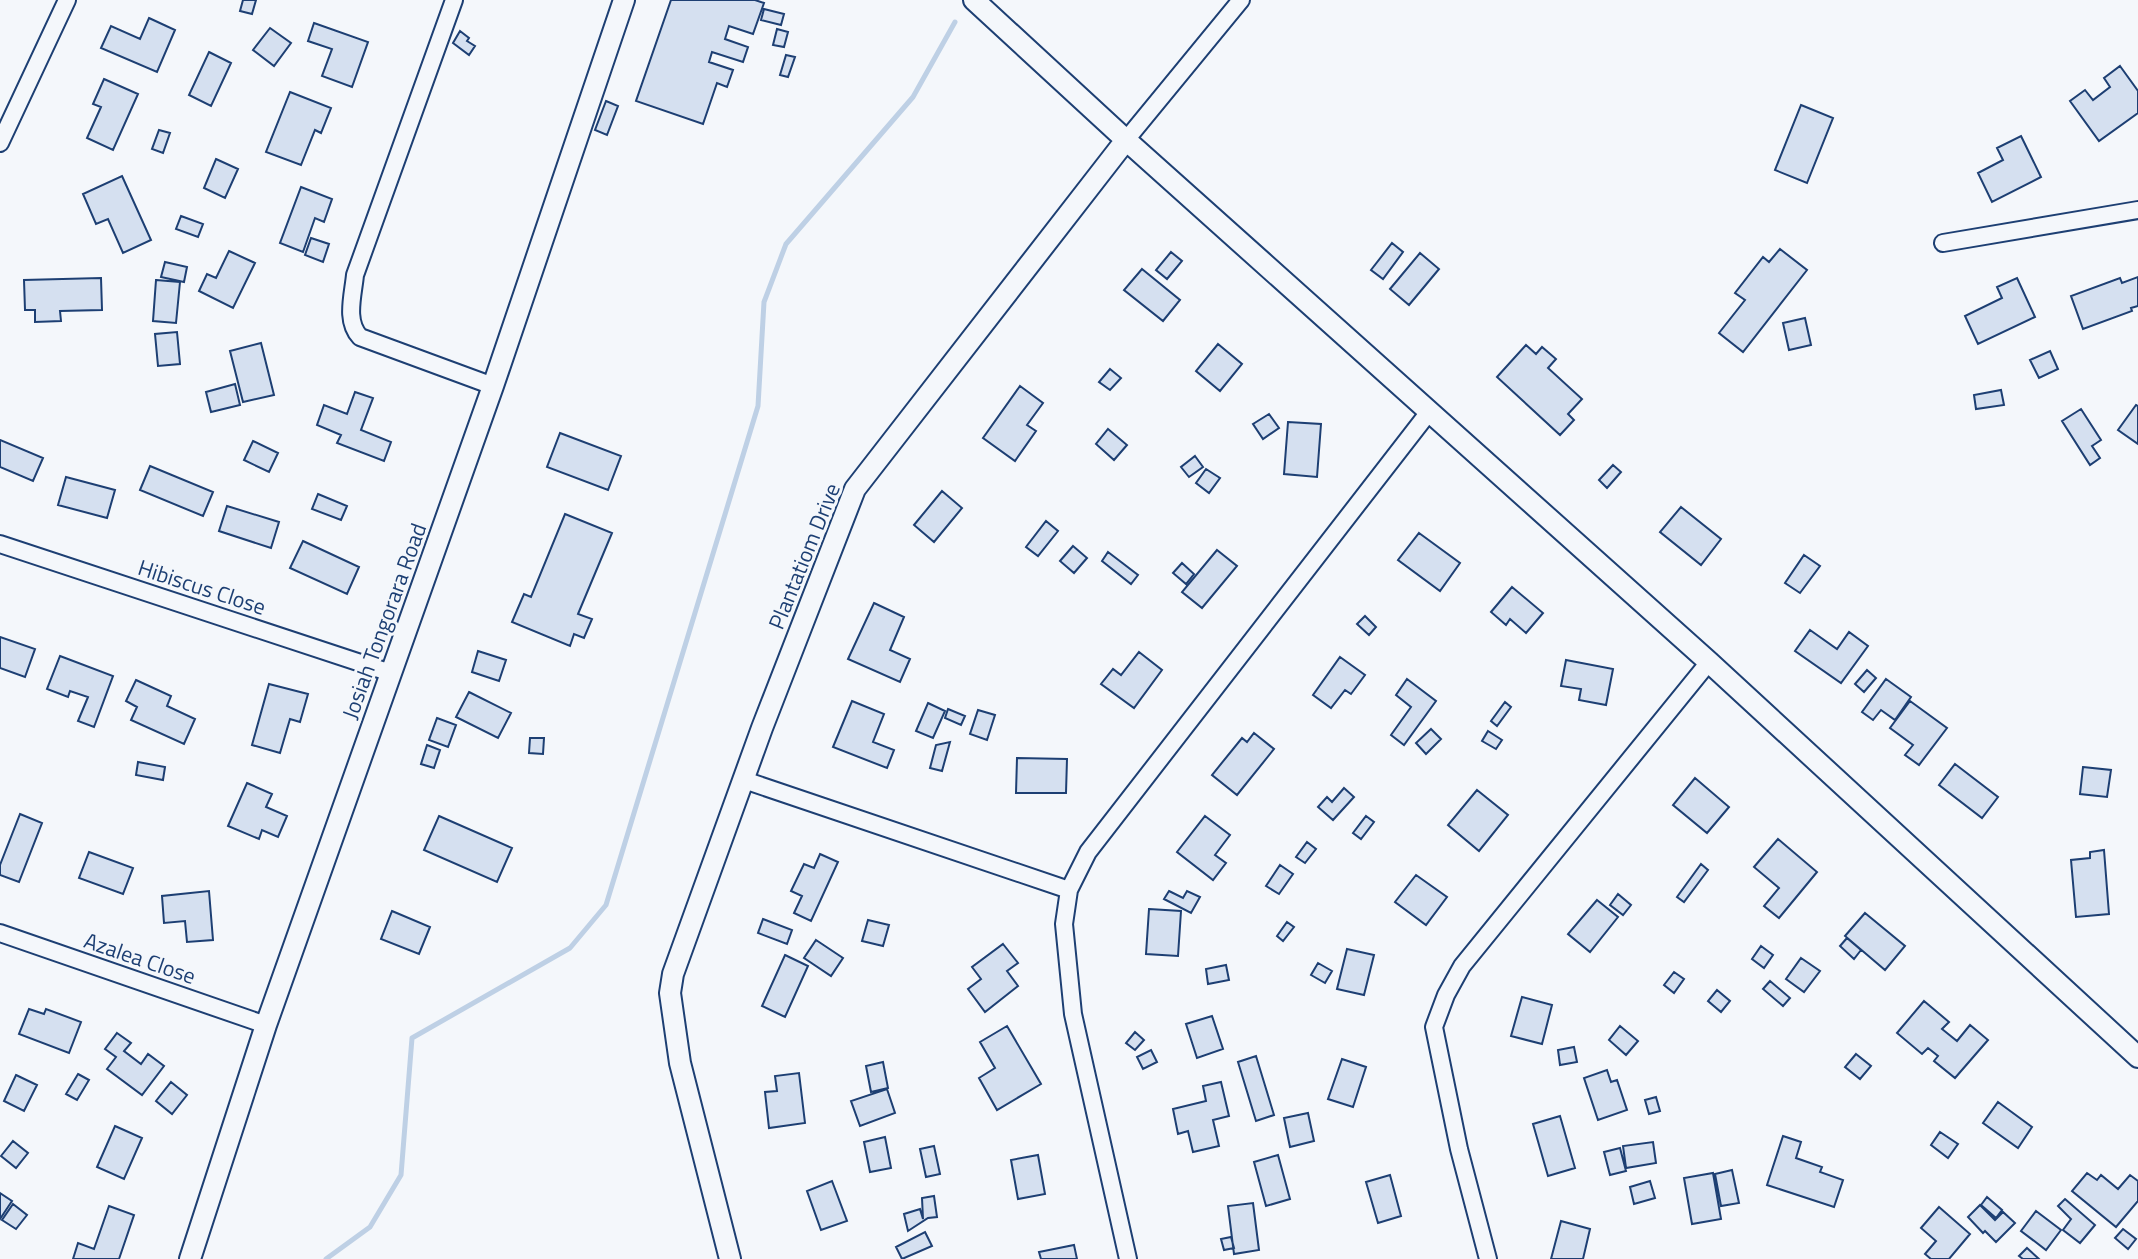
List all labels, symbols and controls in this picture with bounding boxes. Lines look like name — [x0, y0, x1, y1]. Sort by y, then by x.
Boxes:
street label: Plantatiom Drive — [759, 478, 849, 634]
street label: Josiah Tongorara Road — [333, 518, 435, 724]
street label: Hibiscus Close — [134, 550, 270, 624]
street label: Azalea Close — [80, 923, 200, 993]

